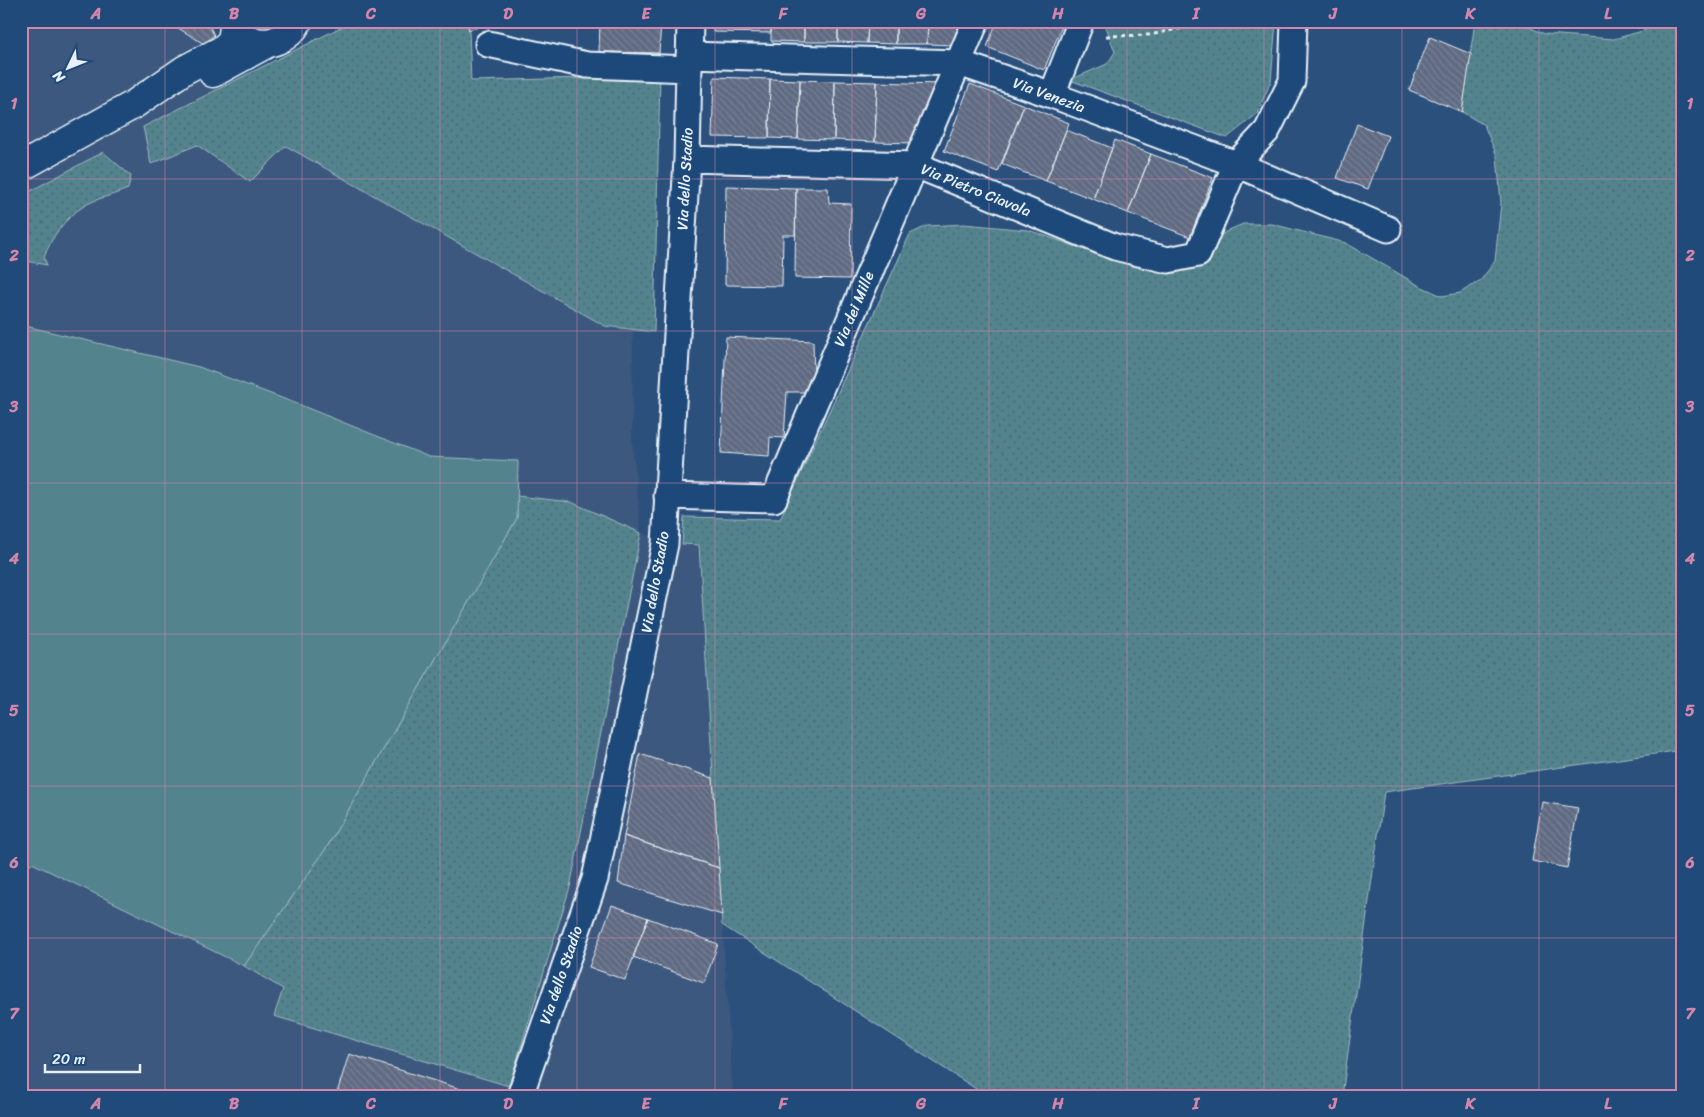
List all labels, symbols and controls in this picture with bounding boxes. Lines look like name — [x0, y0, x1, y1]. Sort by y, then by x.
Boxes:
text: A — [90, 0, 101, 28]
text: B — [229, 0, 240, 28]
text: C — [365, 0, 377, 28]
text: D — [503, 0, 513, 28]
text: E — [642, 0, 652, 28]
text: F — [778, 0, 789, 28]
text: G — [915, 0, 927, 28]
text: H — [1051, 0, 1064, 28]
text: I — [1192, 0, 1201, 28]
text: J — [1328, 0, 1338, 28]
text: K — [1464, 0, 1476, 28]
text: L — [1604, 0, 1612, 28]
north arrow — [42, 42, 92, 92]
text: N — [46, 64, 72, 89]
street label: Via Venezia — [1009, 70, 1089, 120]
text: 1 — [11, 89, 18, 118]
text: 1 — [1687, 89, 1694, 118]
street label: Via dello Stadio — [669, 127, 701, 231]
street label: Via Pietro Ciavola — [917, 156, 1035, 224]
text: 2 — [8, 241, 19, 270]
text: 2 — [1684, 241, 1695, 270]
street label: Via dei Mille — [826, 267, 882, 351]
text: 3 — [9, 392, 19, 421]
text: 3 — [1685, 392, 1695, 421]
street label: Via dello Stadio — [633, 529, 677, 635]
text: 4 — [8, 544, 19, 573]
text: 4 — [1684, 544, 1695, 573]
text: 5 — [9, 696, 19, 725]
text: 5 — [1685, 696, 1695, 725]
text: 6 — [8, 848, 19, 877]
text: 6 — [1684, 848, 1695, 877]
street label: Via dello Stadio — [532, 922, 590, 1028]
text: 7 — [9, 999, 20, 1028]
text: 7 — [1685, 999, 1696, 1028]
scale bar — [45, 1042, 140, 1074]
text: 20 m — [52, 1046, 86, 1072]
text: A — [90, 1089, 101, 1117]
text: B — [229, 1089, 240, 1117]
text: C — [365, 1089, 377, 1117]
text: D — [503, 1089, 513, 1117]
text: E — [642, 1089, 652, 1117]
text: F — [778, 1089, 789, 1117]
text: G — [915, 1089, 927, 1117]
text: H — [1051, 1089, 1064, 1117]
text: I — [1192, 1089, 1201, 1117]
text: J — [1328, 1089, 1338, 1117]
text: K — [1464, 1089, 1476, 1117]
text: L — [1604, 1089, 1612, 1117]

